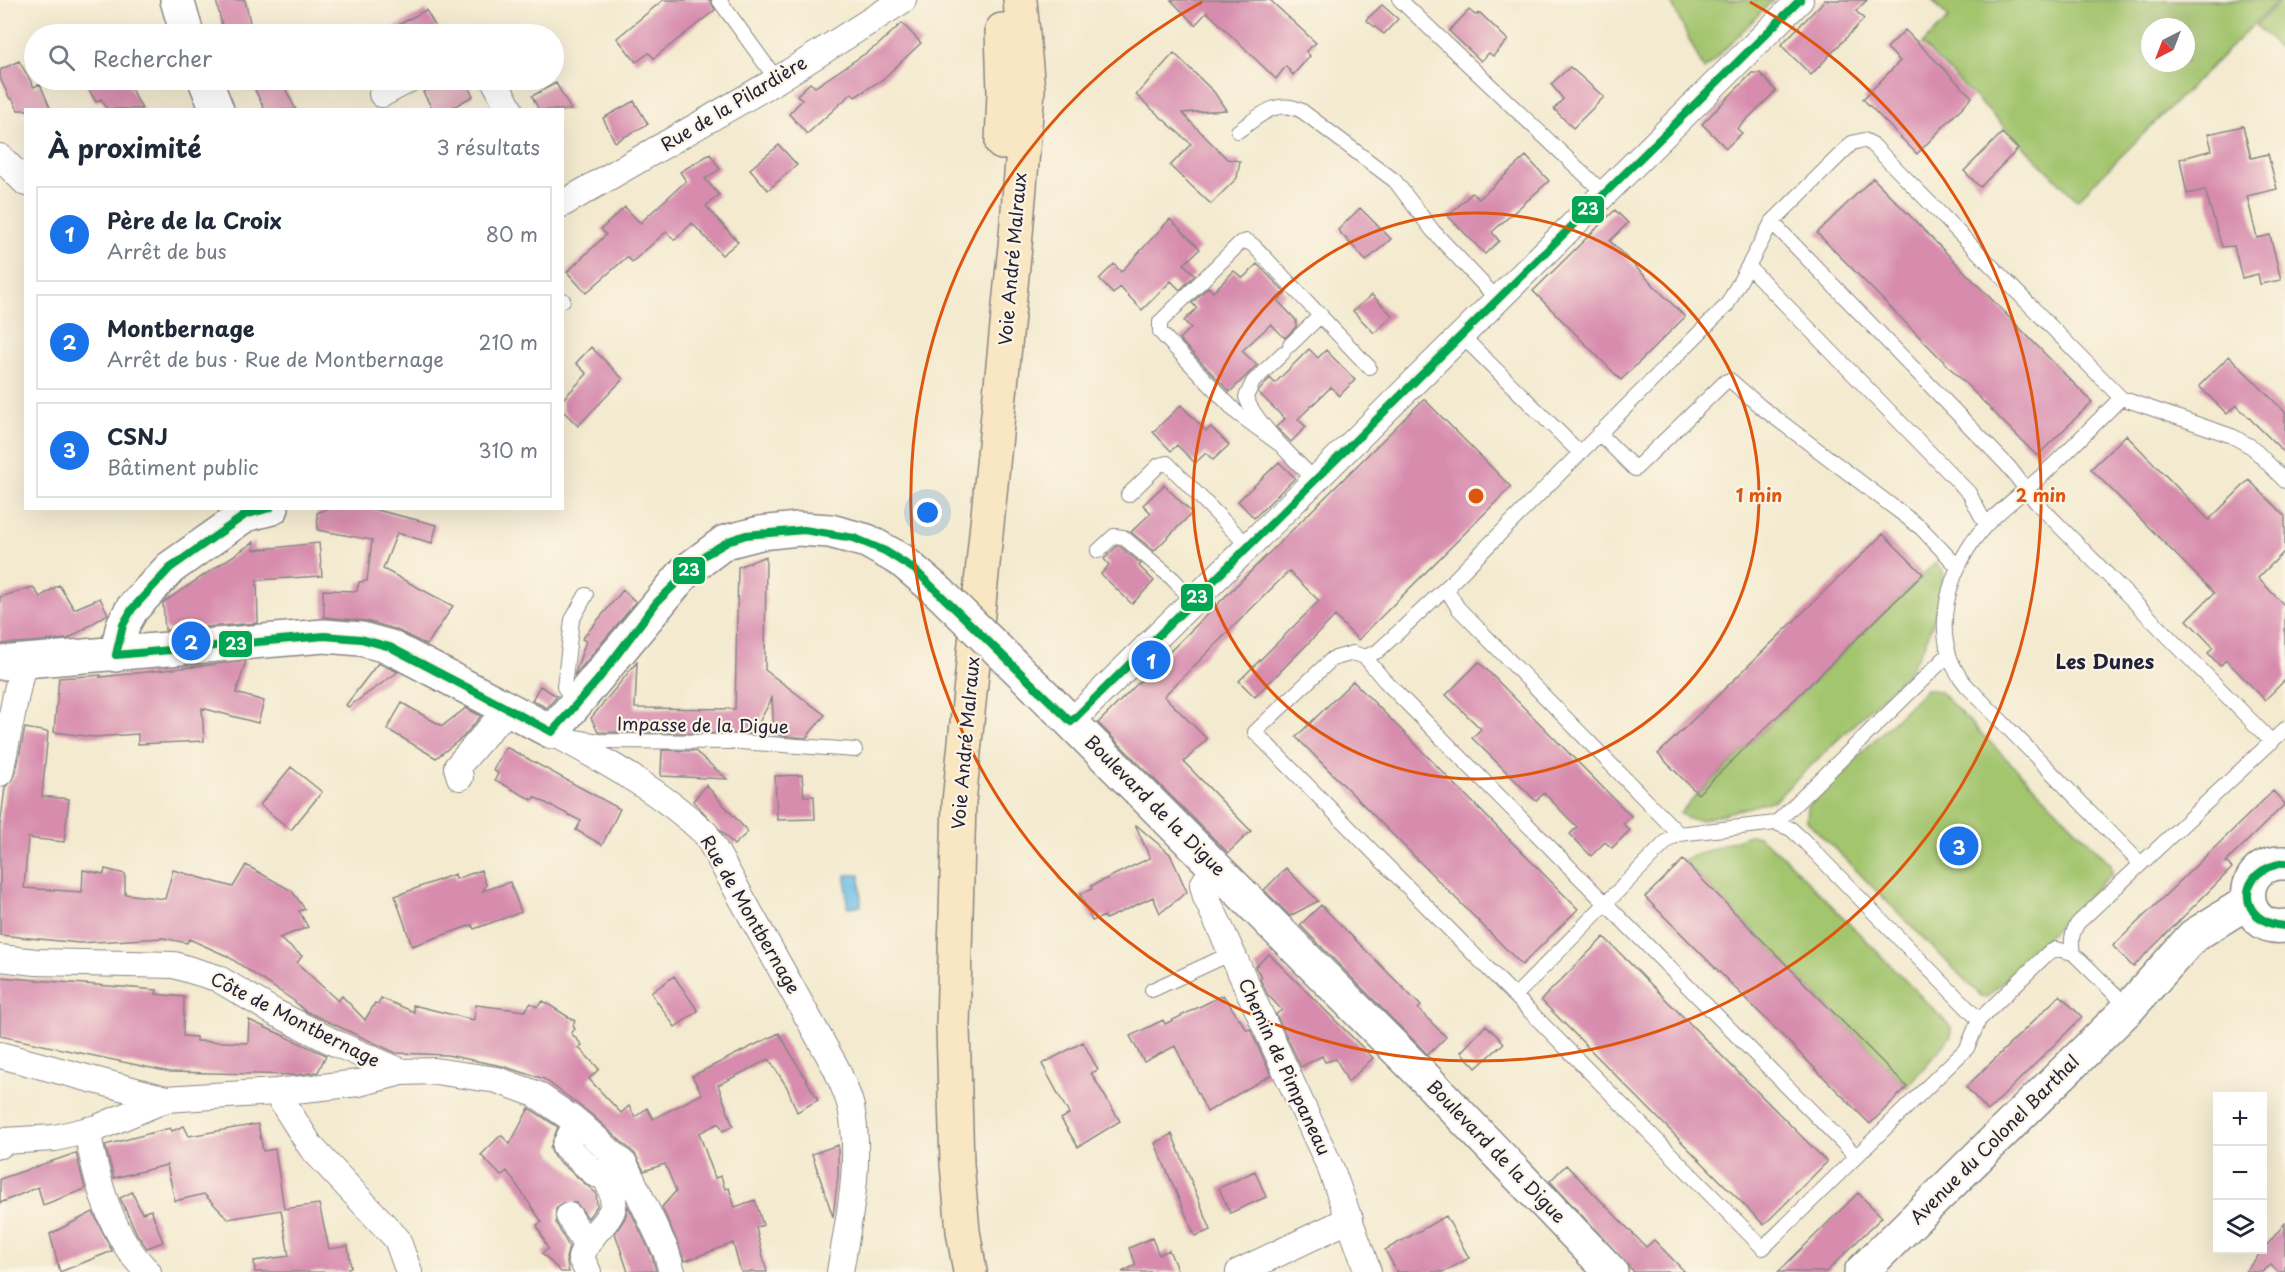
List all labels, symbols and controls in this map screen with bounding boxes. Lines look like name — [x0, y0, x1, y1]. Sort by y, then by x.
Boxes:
north arrow — [2141, 18, 2195, 72]
search box — [24, 24, 564, 90]
icon: search — [45, 41, 78, 74]
text: Rechercher — [93, 41, 212, 74]
street label: Rue de la Pilardière — [655, 48, 812, 157]
text: À proximité — [48, 128, 202, 167]
text: 3 résultats — [437, 132, 540, 162]
street label: Voie André Malraux — [990, 171, 1033, 346]
line badge: 23 — [1571, 195, 1605, 224]
text: 23 — [1577, 196, 1599, 220]
text: Père de la Croix — [107, 203, 282, 236]
text: 1 — [65, 219, 74, 249]
text: 80 m — [486, 219, 538, 249]
text: Arrêt de bus — [107, 236, 227, 266]
text: Montbernage — [107, 311, 255, 344]
text: 2 — [62, 327, 77, 357]
text: 210 m — [479, 327, 538, 357]
text: Arrêt de bus · Rue de Montbernage — [107, 344, 444, 374]
text: CSNJ — [107, 419, 168, 452]
text: 3 — [63, 435, 76, 465]
text: 310 m — [478, 435, 538, 465]
text: Bâtiment public — [107, 452, 259, 482]
text: 1 min — [1736, 481, 1782, 508]
text: 2 min — [2016, 481, 2066, 508]
centre of rings — [1466, 486, 1486, 506]
your location — [913, 498, 942, 527]
line badge: 23 — [672, 556, 706, 585]
text: 23 — [678, 557, 700, 581]
line badge: 23 — [1180, 583, 1214, 612]
text: 23 — [1186, 584, 1208, 608]
pin: 2 — [172, 618, 210, 664]
line badge: 23 — [218, 630, 253, 658]
text: 23 — [225, 631, 247, 655]
pin: 1 — [1132, 638, 1170, 682]
district label: Les Dunes — [2056, 646, 2155, 676]
street label: Voie André Malraux — [943, 655, 986, 830]
street label: Impasse de la Digue — [617, 710, 789, 739]
street label: Boulevard de la Digue — [1079, 728, 1233, 882]
pin: 3 — [1940, 824, 1978, 868]
street label: Rue de Montbernage — [695, 830, 808, 999]
street label: Côte de Montbernage — [206, 964, 385, 1073]
street label: Chemin de Pimpaneau — [1232, 973, 1338, 1159]
street label: Avenue du Colonel Barthal — [1903, 1048, 2085, 1230]
street label: Boulevard de la Digue — [1421, 1073, 1573, 1229]
map controls — [2213, 1092, 2267, 1254]
button: + — [2213, 1092, 2267, 1146]
button: − — [2213, 1146, 2267, 1200]
button: layers — [2213, 1200, 2267, 1254]

